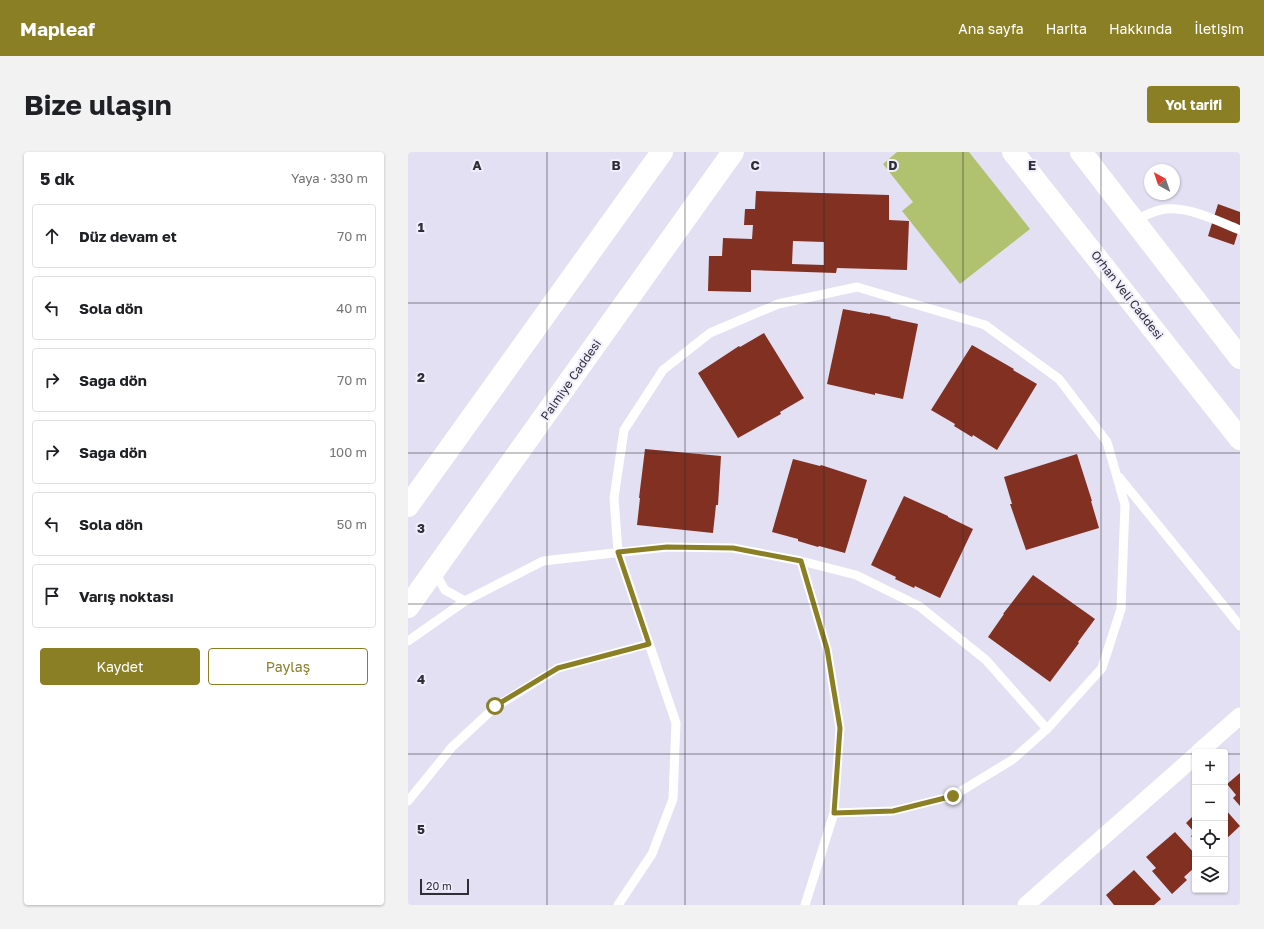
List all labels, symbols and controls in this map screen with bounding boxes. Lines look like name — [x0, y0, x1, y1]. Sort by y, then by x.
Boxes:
text: Mapleaf — [20, 17, 95, 40]
text: Ana sayfa — [958, 20, 1024, 37]
text: Harita — [1046, 20, 1087, 37]
text: Hakkında — [1109, 20, 1172, 37]
text: İletişim — [1194, 20, 1244, 37]
button: Yol tarifi — [1147, 86, 1240, 123]
text: Bize ulaşın — [24, 88, 172, 121]
text: A — [472, 157, 482, 173]
text: B — [611, 157, 621, 173]
text: C — [750, 157, 760, 173]
text: D — [888, 157, 898, 173]
text: E — [1028, 157, 1036, 173]
north arrow — [1144, 164, 1180, 200]
text: 5 dk — [40, 168, 75, 189]
text: Yaya · 330 m — [291, 170, 368, 186]
text: 1 — [418, 219, 425, 235]
icon: ahead — [41, 225, 63, 247]
text: Düz devam et — [79, 227, 177, 245]
text: 70 m — [337, 228, 367, 244]
street label: Orhan Veli Caddesi — [1088, 247, 1167, 342]
icon: left — [41, 297, 63, 319]
text: Sola dön — [79, 299, 143, 317]
text: 40 m — [336, 300, 367, 316]
street label: Palmiye Caddesi — [537, 337, 604, 423]
icon: right — [41, 369, 63, 391]
text: 2 — [417, 369, 425, 385]
text: Sağa dön — [79, 371, 147, 389]
text: 70 m — [337, 372, 367, 388]
icon: right — [41, 441, 63, 463]
text: Sağa dön — [79, 443, 147, 461]
text: 100 m — [330, 444, 367, 460]
icon: left — [41, 513, 63, 535]
text: Sola dön — [79, 515, 143, 533]
text: 50 m — [337, 516, 367, 532]
text: 3 — [417, 520, 425, 536]
icon: arrive — [41, 585, 63, 607]
text: Varış noktası — [79, 587, 174, 605]
button: Kaydet — [40, 648, 200, 685]
button: Paylaş — [208, 648, 368, 685]
text: 4 — [417, 671, 425, 687]
route start — [486, 697, 504, 715]
map controls — [1192, 749, 1228, 893]
button: + — [1192, 749, 1228, 785]
button: − — [1192, 785, 1228, 821]
route end — [944, 787, 962, 805]
text: 5 — [417, 821, 425, 837]
button: locate — [1192, 821, 1228, 857]
button: layers — [1192, 857, 1228, 893]
scale bar — [420, 877, 469, 896]
text: 20 m — [426, 879, 452, 892]

